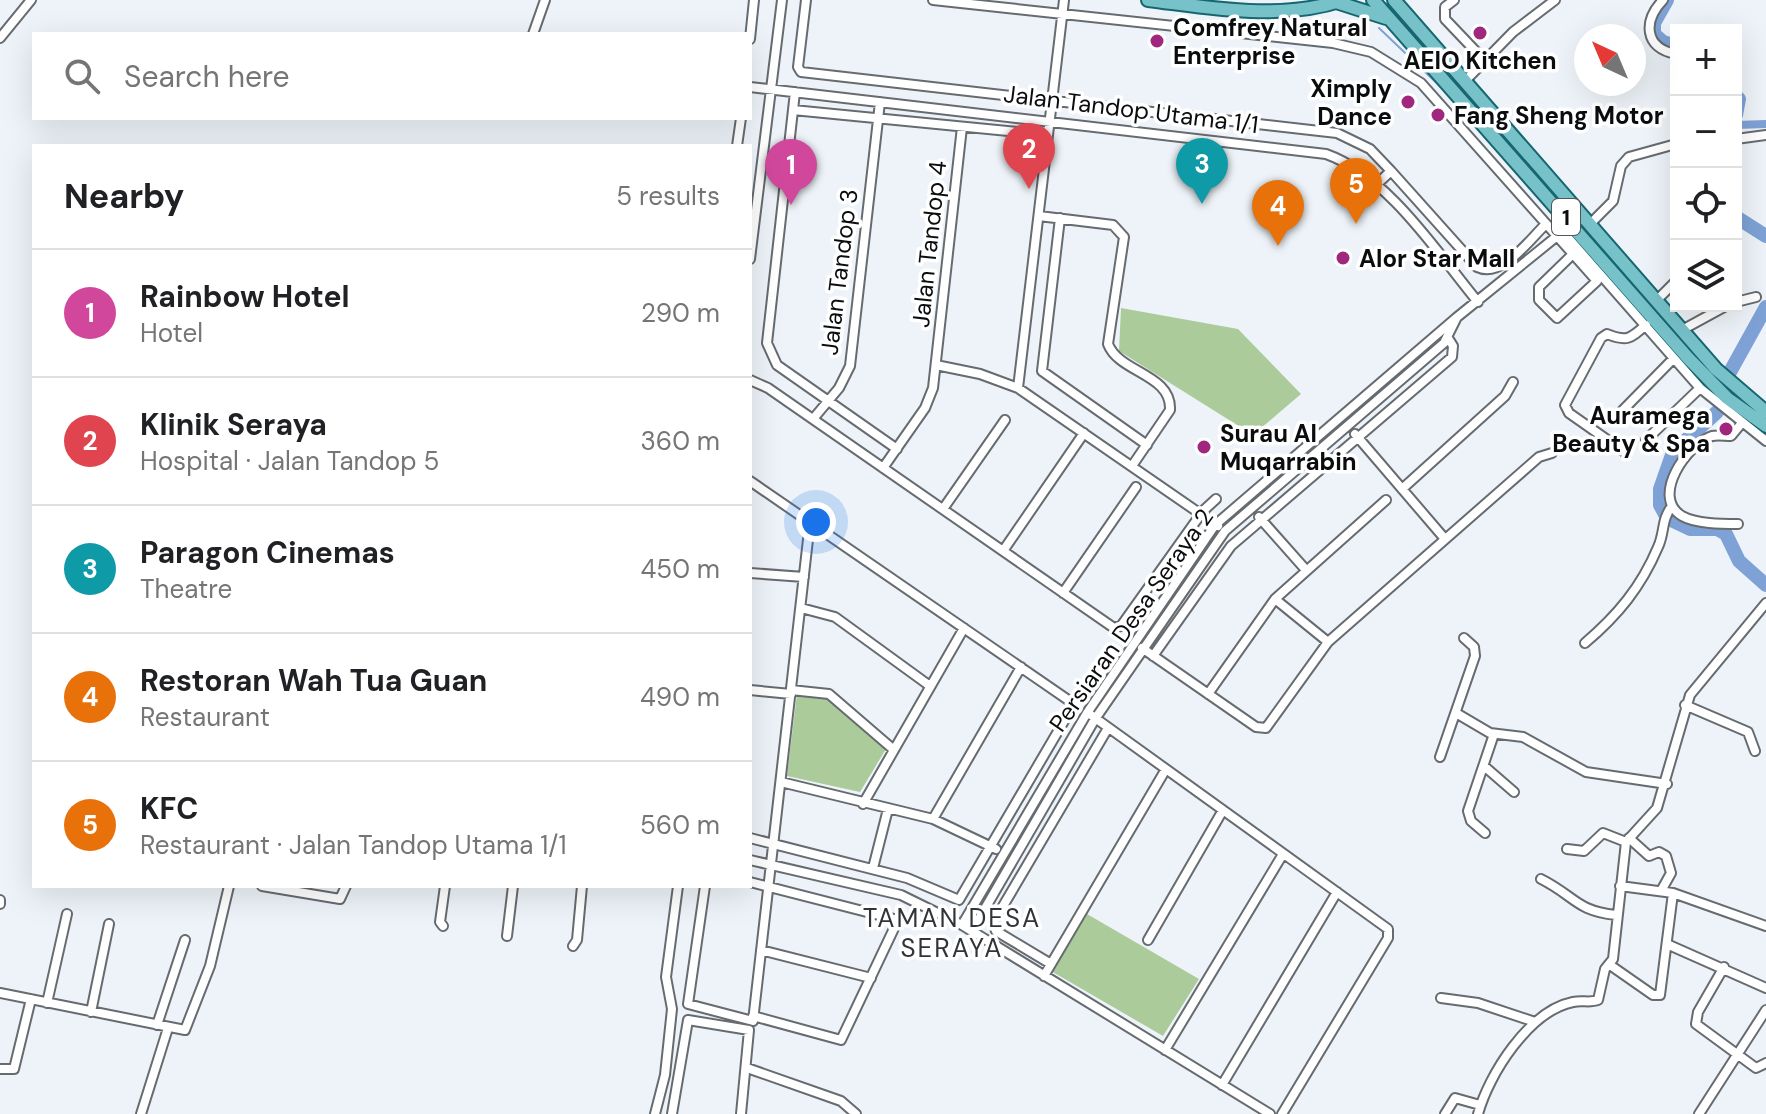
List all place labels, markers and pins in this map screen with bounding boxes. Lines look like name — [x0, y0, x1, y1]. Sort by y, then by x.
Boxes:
place label: Comfrey Natural Enterprise — [1173, 12, 1367, 71]
marker: AEIO Kitchen — [1471, 24, 1489, 42]
marker: Comfrey Natural Enterprise — [1148, 32, 1166, 50]
place label: AEIO Kitchen — [1404, 45, 1556, 76]
place label: Ximply Dance — [1310, 73, 1392, 132]
marker: Ximply Dance — [1399, 93, 1417, 111]
place label: Fang Sheng Motor — [1454, 100, 1664, 131]
marker: Fang Sheng Motor — [1429, 106, 1447, 124]
pin: 2 — [1003, 123, 1055, 189]
pin: 3 — [1176, 138, 1228, 204]
pin: 1 — [765, 139, 817, 205]
pin: 5 — [1330, 158, 1382, 224]
pin: 4 — [1252, 180, 1304, 246]
place label: Alor Star Mall — [1359, 243, 1515, 274]
marker: Alor Star Mall — [1334, 249, 1352, 267]
place label: Auramega Beauty & Spa — [1552, 400, 1710, 459]
place label: Surau Al Muqarrabin — [1220, 418, 1357, 477]
marker: Auramega Beauty & Spa — [1717, 420, 1735, 438]
marker: Surau Al Muqarrabin — [1195, 438, 1213, 456]

